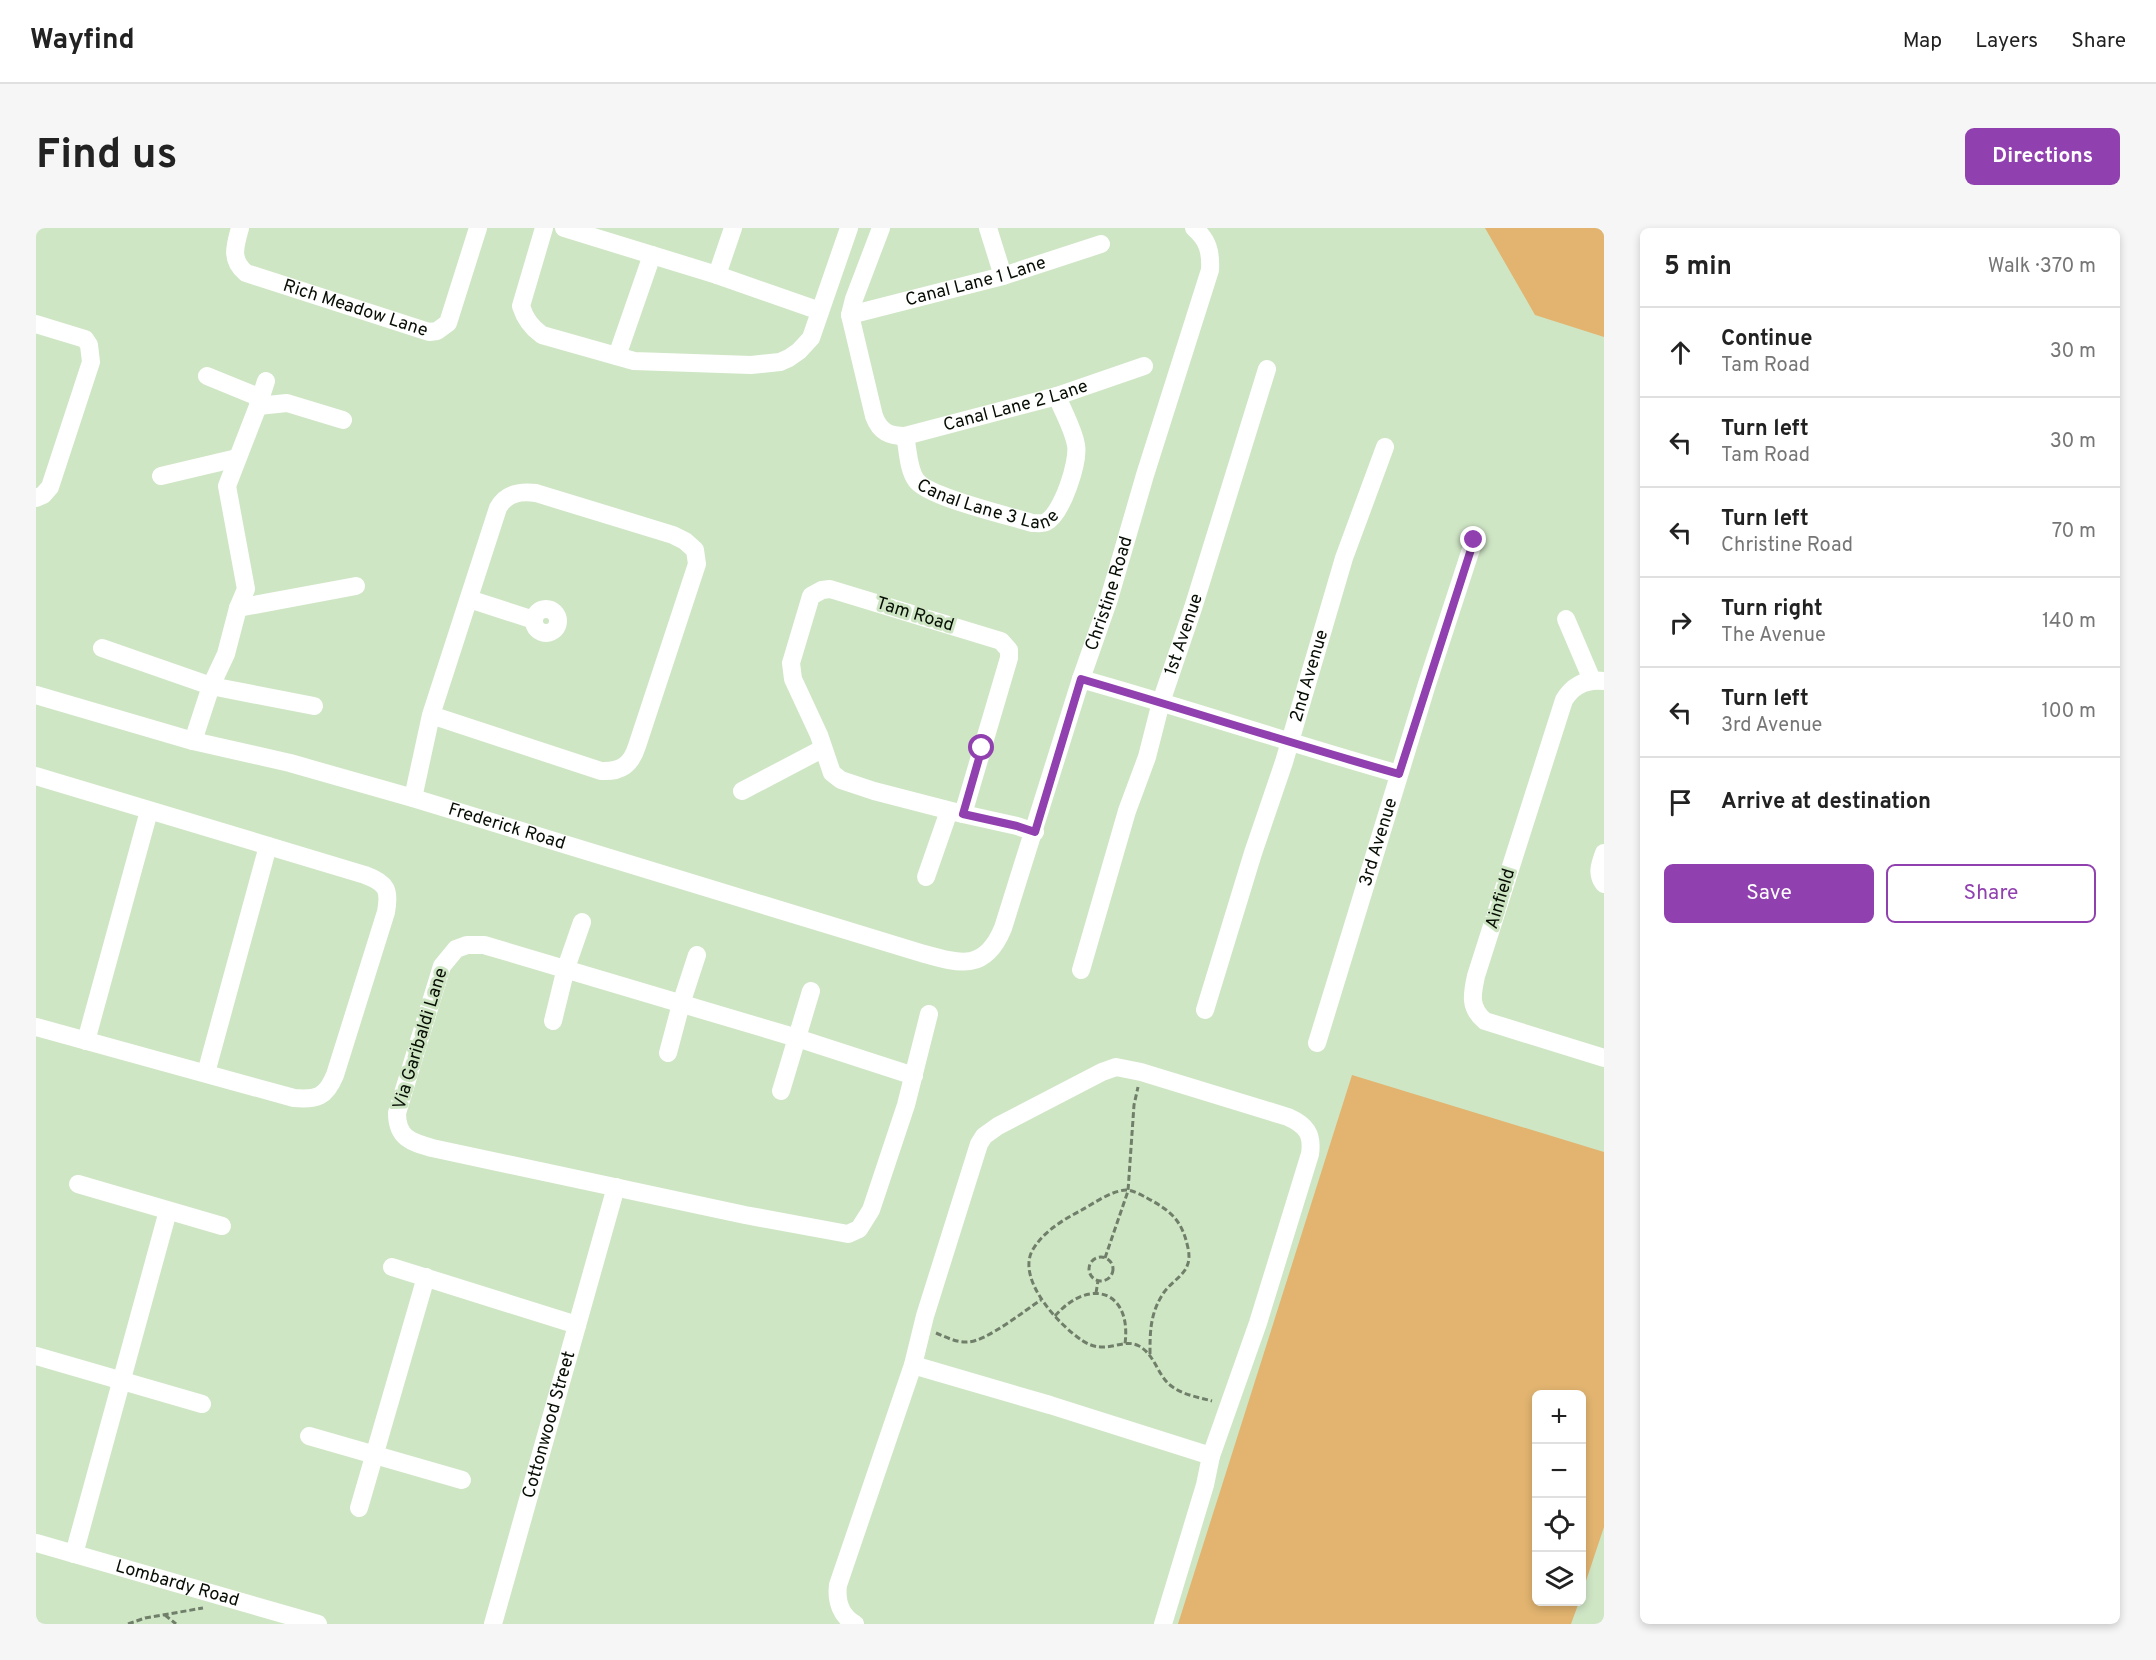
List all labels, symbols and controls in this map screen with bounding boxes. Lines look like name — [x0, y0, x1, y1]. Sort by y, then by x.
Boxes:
text: Wayfind — [30, 23, 135, 59]
text: Map — [1903, 28, 1942, 55]
text: Layers — [1975, 28, 2038, 55]
text: Share — [2071, 28, 2126, 55]
button: Directions — [1965, 128, 2120, 185]
text: Find us — [36, 130, 177, 183]
street label: Canal Lane 1 Lane — [903, 251, 1049, 312]
text: 5 min — [1664, 251, 1732, 284]
text: Walk · 370 m — [1988, 254, 2096, 280]
street label: Rich Meadow Lane — [280, 274, 431, 342]
text: Continue — [1721, 326, 1812, 353]
icon: ahead — [1664, 336, 1697, 369]
text: 30 m — [2050, 339, 2096, 365]
text: Tam Road — [1721, 353, 1810, 379]
street label: Canal Lane 2 Lane — [941, 375, 1091, 437]
text: Turn left — [1721, 416, 1809, 443]
icon: left — [1664, 426, 1697, 459]
text: 30 m — [2050, 429, 2096, 455]
text: Tam Road — [1721, 443, 1810, 469]
street label: Canal Lane 3 Lane — [912, 474, 1065, 535]
text: Turn left — [1721, 506, 1809, 533]
icon: left — [1664, 516, 1697, 549]
text: 70 m — [2052, 519, 2096, 545]
route end — [1460, 526, 1486, 552]
text: Christine Road — [1721, 533, 1853, 559]
street label: Christine Road — [1080, 534, 1138, 654]
street label: 1st Avenue — [1159, 591, 1208, 679]
street label: Tam Road — [873, 592, 957, 638]
text: Turn right — [1721, 596, 1823, 623]
icon: right — [1664, 606, 1697, 639]
text: 140 m — [2042, 609, 2096, 635]
text: The Avenue — [1721, 623, 1826, 649]
street label: 2nd Avenue — [1285, 627, 1334, 725]
text: Turn left — [1721, 686, 1809, 713]
icon: left — [1664, 696, 1697, 729]
text: 100 m — [2041, 699, 2096, 725]
text: 3rd Avenue — [1721, 713, 1822, 739]
route start — [968, 734, 994, 760]
icon: arrive — [1664, 786, 1697, 819]
text: Arrive at destination — [1721, 789, 1931, 816]
street label: 3rd Avenue — [1354, 795, 1403, 889]
street label: Frederick Road — [445, 798, 568, 855]
button: Save — [1664, 864, 1874, 923]
button: Share — [1886, 864, 2096, 923]
street label: Ainfield — [1481, 866, 1521, 932]
street label: Via Garibaldi Lane — [389, 965, 453, 1113]
street label: Cottonwood Street — [517, 1348, 581, 1501]
map controls — [1532, 1390, 1586, 1606]
button: + — [1532, 1390, 1586, 1444]
button: − — [1532, 1444, 1586, 1498]
button: locate — [1532, 1498, 1586, 1552]
button: layers — [1532, 1552, 1586, 1606]
street label: Lombardy Road — [113, 1555, 242, 1612]

